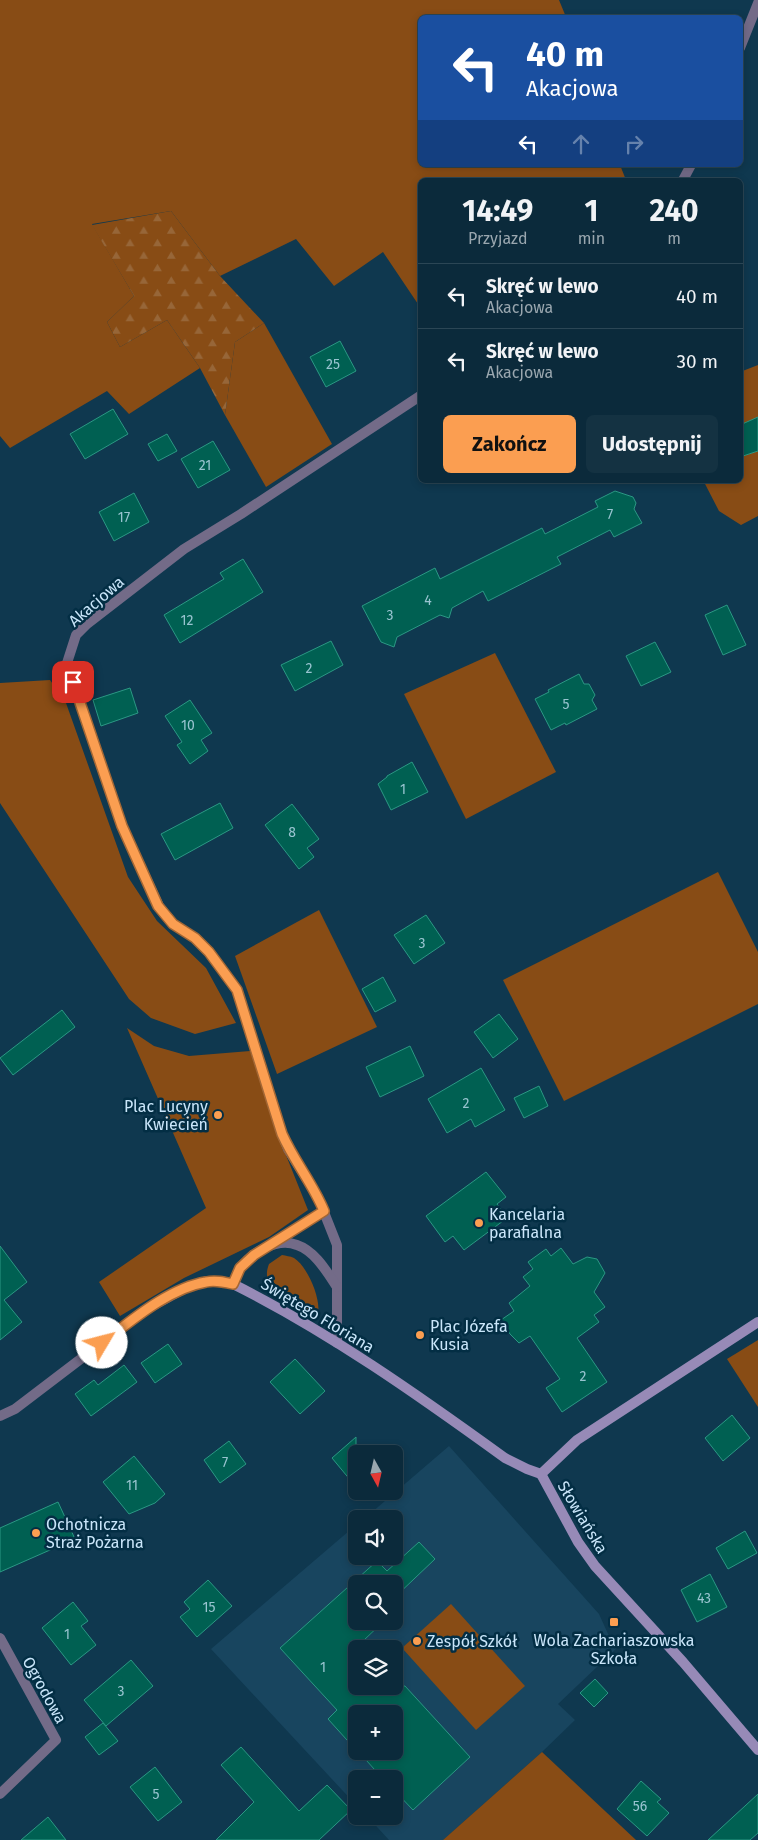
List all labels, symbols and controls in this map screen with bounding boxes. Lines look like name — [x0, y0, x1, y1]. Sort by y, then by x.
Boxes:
text: 40 m — [526, 33, 604, 75]
icon: left — [443, 35, 508, 100]
text: Akacjowa — [526, 75, 619, 102]
icon: left — [514, 130, 542, 158]
icon: ahead — [567, 130, 595, 158]
icon: right — [620, 130, 648, 158]
text: 14:49 — [462, 193, 533, 229]
text: 1 — [584, 193, 598, 229]
text: 240 — [650, 193, 699, 229]
text: Przyjazd — [468, 229, 528, 248]
text: min — [578, 229, 605, 248]
text: m — [667, 229, 681, 248]
text: Skręć w lewo — [486, 275, 599, 298]
icon: left — [443, 282, 471, 310]
text: 40 m — [676, 285, 718, 308]
text: Akacjowa — [486, 298, 553, 317]
text: Skręć w lewo — [486, 340, 599, 363]
icon: left — [443, 347, 471, 375]
text: 30 m — [677, 350, 718, 373]
house number: 25 — [326, 356, 340, 373]
text: Akacjowa — [486, 363, 553, 382]
button: Zakończ — [443, 415, 576, 473]
button: Udostępnij — [586, 415, 718, 473]
house number: 21 — [199, 457, 211, 474]
house number: 7 — [607, 506, 613, 523]
house number: 17 — [118, 509, 130, 526]
street label: Akacjowa — [65, 572, 128, 631]
house number: 4 — [424, 592, 432, 609]
house number: 3 — [387, 607, 394, 624]
house number: 12 — [181, 612, 194, 629]
house number: 2 — [306, 660, 313, 677]
pin — [52, 661, 94, 703]
icon: arrive — [59, 668, 87, 696]
house number: 5 — [562, 696, 570, 713]
house number: 10 — [181, 717, 195, 734]
house number: 1 — [400, 781, 406, 798]
house number: 8 — [288, 824, 296, 841]
house number: 3 — [419, 935, 426, 952]
house number: 2 — [463, 1095, 470, 1112]
place label: Plac Lucyny Kwiecień — [124, 1097, 208, 1134]
marker: Plac Lucyny Kwiecień — [212, 1109, 224, 1121]
place label: Kancelaria parafialna — [489, 1205, 565, 1242]
marker: Kancelaria parafialna — [473, 1217, 485, 1229]
street label: Świętego Floriana — [258, 1273, 378, 1357]
position arrow — [75, 1316, 127, 1368]
place label: Plac Józefa Kusia — [430, 1317, 508, 1354]
marker: Plac Józefa Kusia — [414, 1329, 426, 1341]
house number: 2 — [580, 1368, 587, 1385]
north arrow — [348, 1445, 402, 1500]
map controls — [348, 1445, 403, 1825]
house number: 7 — [222, 1454, 228, 1471]
house number: 11 — [126, 1477, 138, 1494]
street label: Słowiańska — [554, 1478, 612, 1557]
button: sound — [348, 1510, 403, 1565]
place label: Ochotnicza Straż Pożarna — [46, 1515, 144, 1552]
marker: Ochotnicza Straż Pożarna — [30, 1527, 42, 1539]
button: search — [348, 1575, 403, 1630]
house number: 43 — [697, 1590, 711, 1607]
house number: 15 — [202, 1599, 216, 1616]
marker: Wola Zachariaszowska Szkoła — [608, 1616, 620, 1628]
house number: 1 — [64, 1626, 70, 1643]
place label: Wola Zachariaszowska Szkoła — [533, 1631, 695, 1668]
place label: Zespół Szkół — [427, 1632, 517, 1651]
marker: Zespół Szkół — [411, 1635, 423, 1647]
button: layers — [348, 1640, 403, 1695]
street label: Ogrodowa — [18, 1654, 71, 1727]
house number: 1 — [320, 1659, 326, 1676]
house number: 3 — [118, 1683, 125, 1700]
button: + — [348, 1705, 403, 1760]
button: − — [348, 1770, 403, 1825]
house number: 5 — [152, 1786, 160, 1803]
house number: 56 — [633, 1798, 647, 1815]

